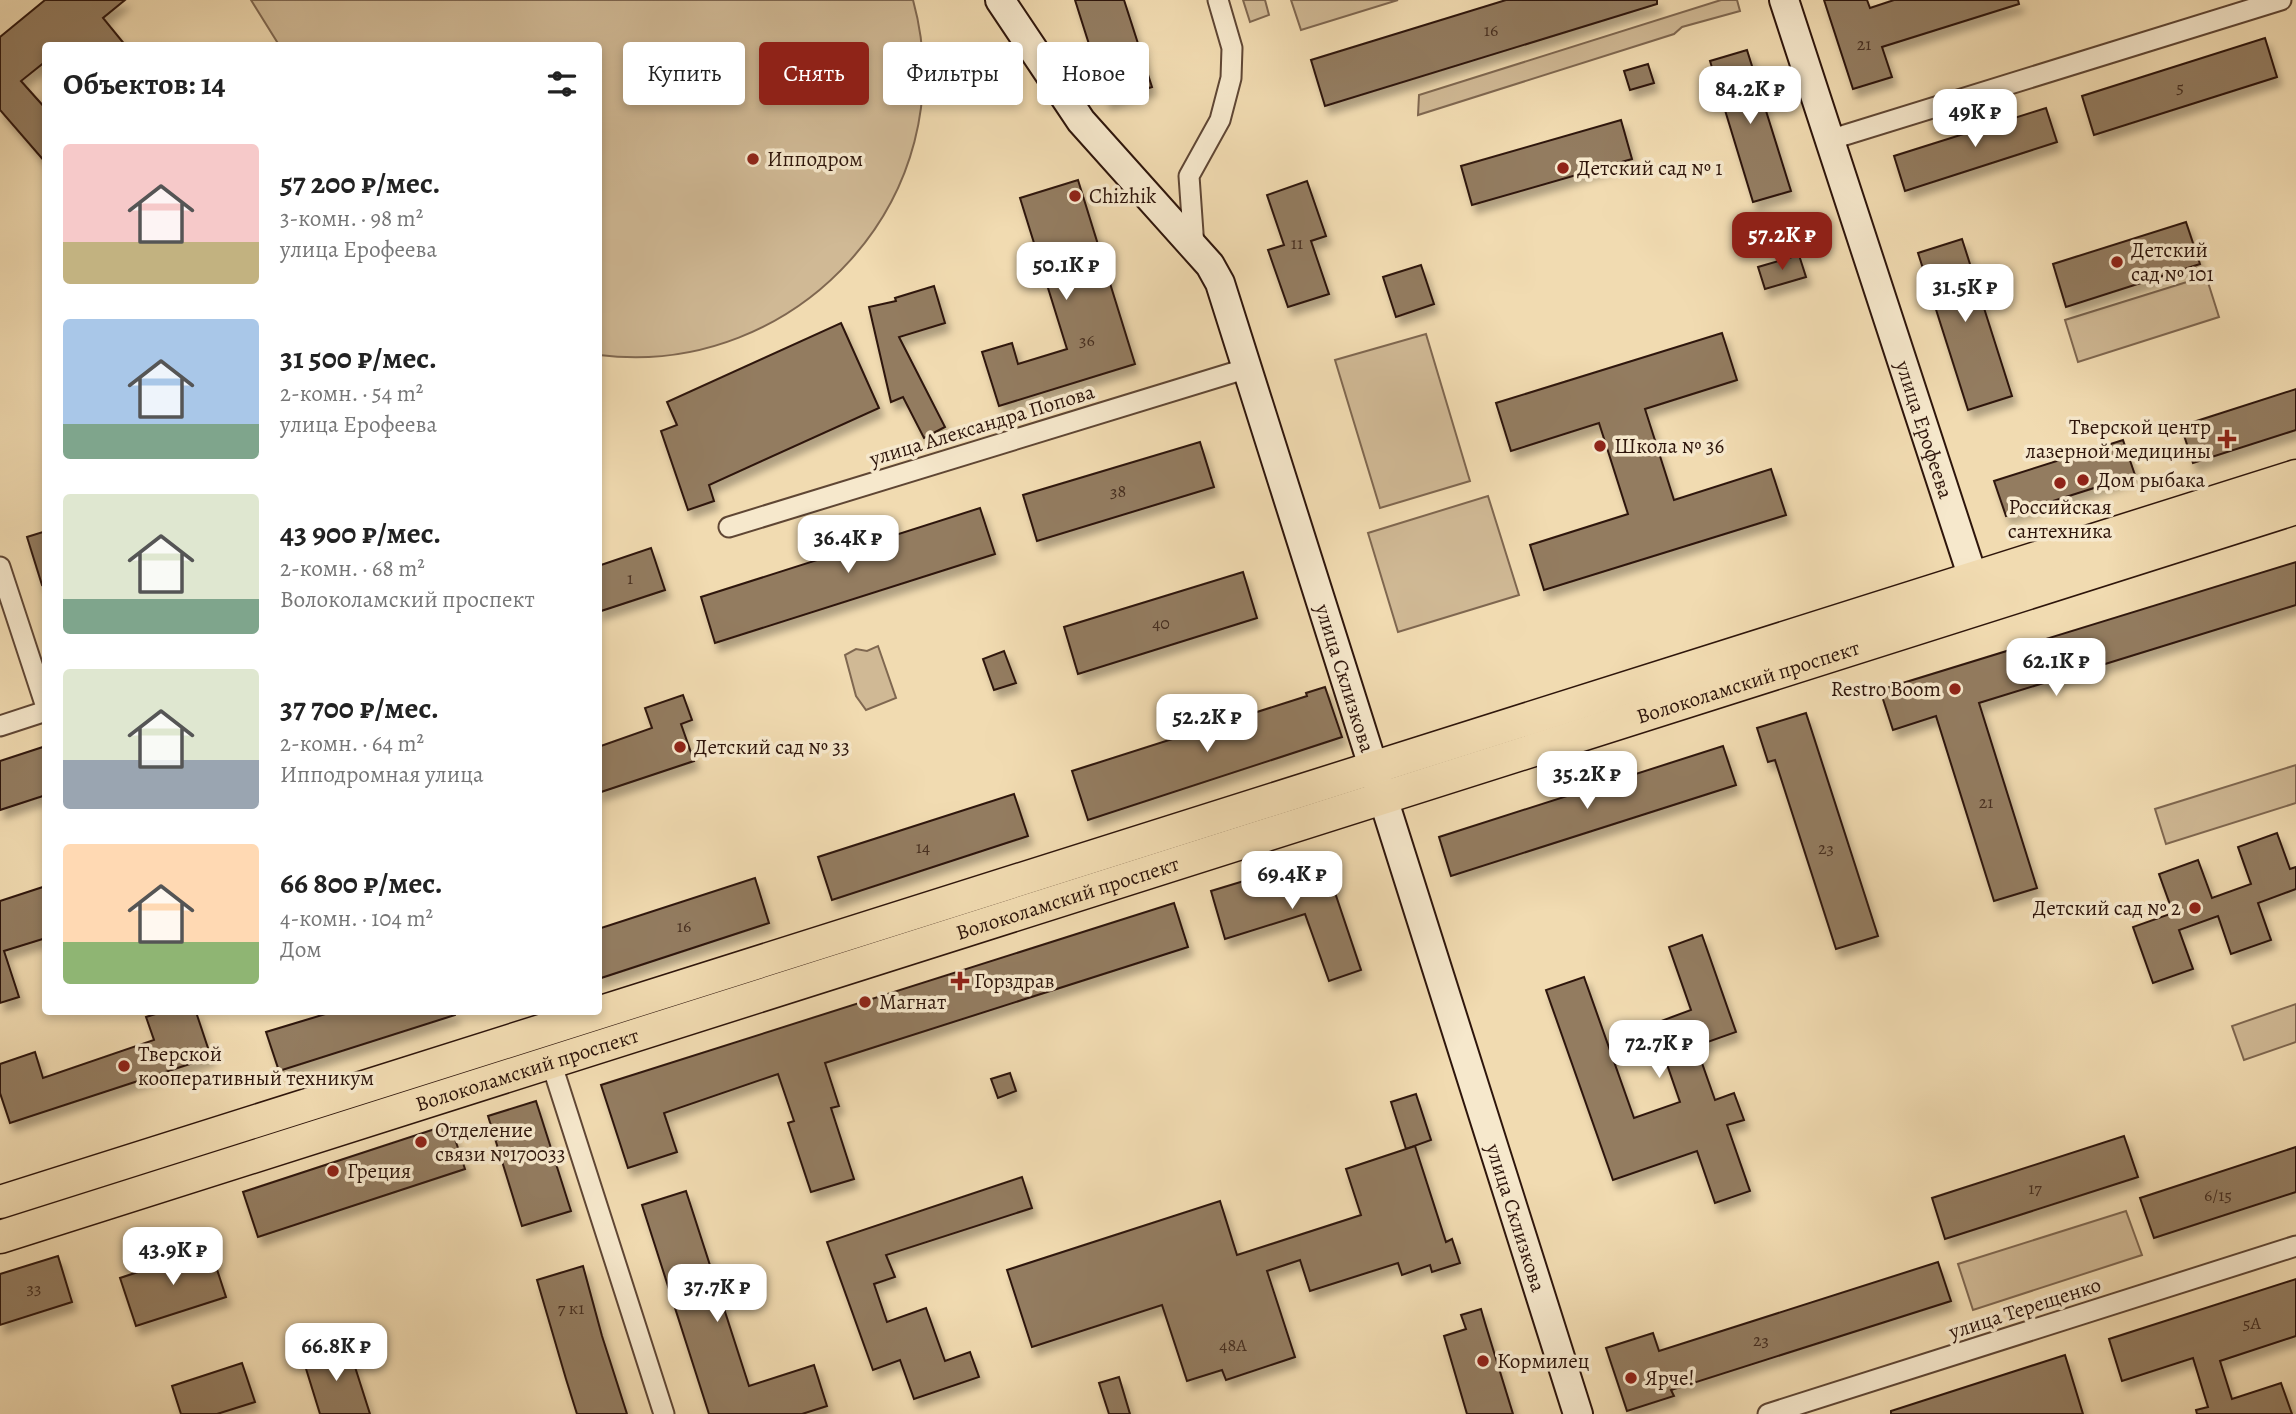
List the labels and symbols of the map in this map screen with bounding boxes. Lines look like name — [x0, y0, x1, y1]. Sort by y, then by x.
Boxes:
house number: 16 — [1484, 18, 1498, 42]
house number: 21 — [1857, 32, 1871, 56]
pin: 84.2K ₽ — [1685, 66, 1815, 126]
house number: 5 — [2176, 75, 2184, 99]
pin: 49K ₽ — [1926, 90, 2024, 149]
place label: Ипподром — [767, 145, 863, 173]
marker: Ипподром — [745, 151, 761, 167]
place label: Детский сад № 1 — [1577, 154, 1722, 182]
marker: Детский сад № 1 — [1555, 160, 1571, 176]
place label: Chizhik — [1089, 182, 1157, 210]
marker: Chizhik — [1067, 188, 1083, 204]
pin: 57.2K ₽ — [1717, 212, 1847, 272]
house number: 11 — [1291, 231, 1303, 255]
place label: Детский сад № 101 — [2131, 236, 2214, 288]
pin: 50.1K ₽ — [1001, 243, 1131, 302]
marker: Детский сад № 101 — [2109, 254, 2125, 270]
pin: 31.5K ₽ — [1900, 264, 2030, 324]
house number: 36 — [1079, 328, 1095, 352]
street label: улица Ерофеева — [1889, 356, 1960, 502]
street label: улица Александра Попова — [865, 377, 1098, 473]
place label: Тверской центр лазерной медицины — [2025, 413, 2211, 465]
marker: Тверской центр лазерной медицины — [2217, 429, 2237, 449]
place label: Школа № 36 — [1614, 432, 1724, 460]
marker: Школа № 36 — [1592, 438, 1608, 454]
place label: Дом рыбака — [2097, 466, 2206, 494]
marker: Дом рыбака — [2075, 472, 2091, 488]
marker: Российская сантехника — [2052, 475, 2068, 491]
house number: 38 — [1110, 479, 1126, 503]
place label: Российская сантехника — [2008, 493, 2112, 545]
pin: 36.4K ₽ — [783, 516, 913, 575]
house number: 1 — [627, 566, 633, 590]
street label: улица Склизкова — [1308, 600, 1382, 756]
house number: 40 — [1152, 611, 1170, 635]
street label: Волоколамский проспект — [1633, 633, 1863, 731]
pin: 62.1K ₽ — [1991, 638, 2121, 698]
place label: Restro Boom — [1831, 675, 1941, 703]
marker: Restro Boom — [1947, 681, 1963, 697]
pin: 52.2K ₽ — [1142, 694, 1272, 754]
place label: Детский сад № 33 — [694, 733, 850, 761]
marker: Детский сад № 33 — [672, 739, 688, 755]
pin: 35.2K ₽ — [1522, 752, 1652, 811]
house number: 21 — [1979, 790, 1993, 814]
house number: 14 — [916, 835, 930, 859]
house number: 23 — [1818, 836, 1834, 860]
street label: Волоколамский проспект — [952, 850, 1183, 947]
pin: 69.4K ₽ — [1227, 852, 1357, 911]
place label: Детский сад № 2 — [2033, 894, 2181, 922]
marker: Детский сад № 2 — [2187, 900, 2203, 916]
house number: 16 — [677, 914, 691, 938]
place label: Горздрав — [974, 967, 1055, 995]
marker: Горздрав — [952, 973, 968, 989]
place label: Магнат — [879, 988, 946, 1016]
marker: Магнат — [857, 994, 873, 1010]
pin: 72.7K ₽ — [1594, 1020, 1724, 1080]
street label: Волоколамский проспект — [412, 1021, 642, 1118]
place label: Тверской кооперативный техникум — [138, 1040, 374, 1092]
marker: Тверской кооперативный техникум — [116, 1058, 132, 1074]
place label: Отделение связи №170033 — [435, 1116, 566, 1168]
marker: Отделение связи №170033 — [413, 1134, 429, 1150]
street label: улица Склизкова — [1479, 1139, 1553, 1296]
place label: Греция — [347, 1157, 411, 1185]
marker: Греция — [325, 1163, 341, 1179]
house number: 17 — [2028, 1176, 2042, 1200]
house number: 6/15 — [2204, 1183, 2232, 1207]
pin: 43.9K ₽ — [108, 1228, 238, 1287]
pin: 37.7K ₽ — [652, 1264, 782, 1324]
street label: улица Терещенко — [1944, 1270, 2105, 1346]
house number: 33 — [27, 1276, 41, 1300]
house number: 7 к1 — [558, 1296, 584, 1320]
house number: 5А — [2243, 1311, 2262, 1335]
pin: 66.8K ₽ — [271, 1324, 401, 1383]
house number: 23 — [1753, 1328, 1769, 1352]
house number: 48А — [1219, 1333, 1247, 1357]
place label: Кормилец — [1497, 1347, 1590, 1375]
marker: Кормилец — [1475, 1353, 1491, 1369]
place label: Ярче! — [1645, 1364, 1695, 1392]
marker: Ярче! — [1623, 1370, 1639, 1386]

